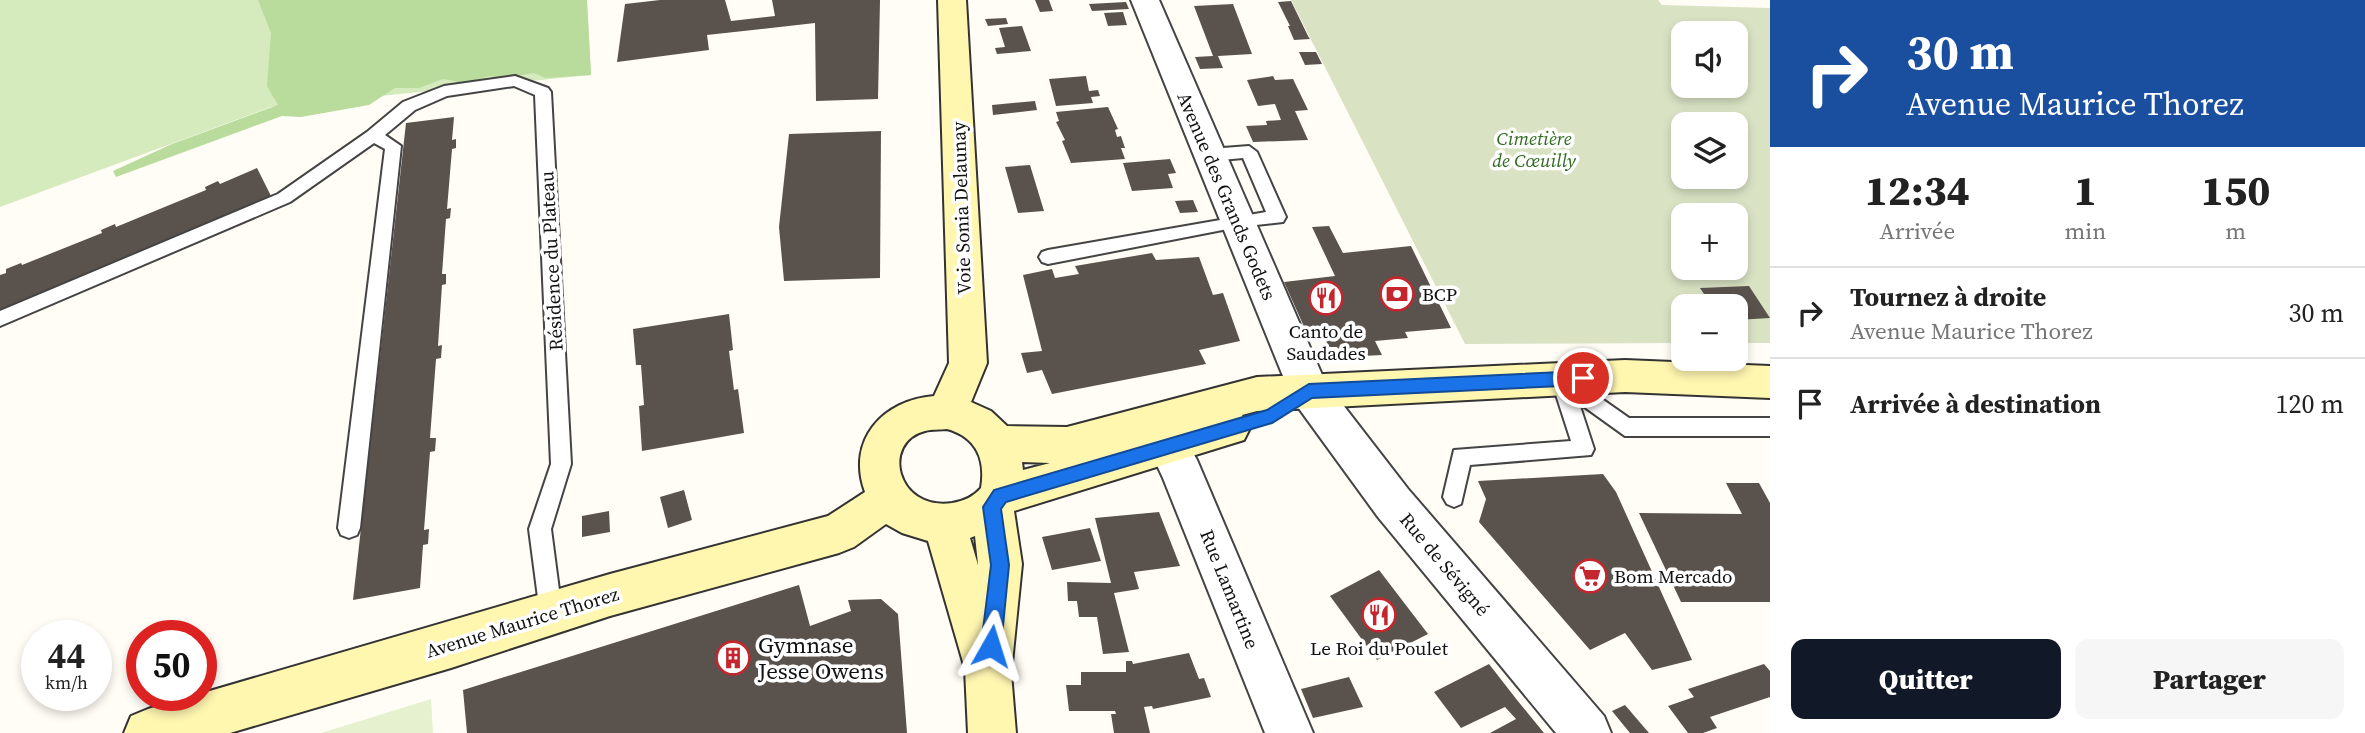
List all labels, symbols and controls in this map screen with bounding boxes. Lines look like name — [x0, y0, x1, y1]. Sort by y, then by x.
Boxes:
text: 30 m — [1906, 18, 2014, 85]
map controls — [1671, 21, 1748, 371]
button: sound — [1671, 21, 1748, 98]
icon: right — [1791, 28, 1882, 119]
text: Avenue Maurice Thorez — [1906, 82, 2244, 126]
street label: Avenue des Grands Godets — [1171, 88, 1283, 304]
button: layers — [1671, 112, 1748, 189]
street label: Voie Sonia Delaunay — [945, 121, 977, 295]
park label: Cimetière de Cœuilly — [1492, 125, 1577, 173]
text: 12:34 — [1865, 161, 1970, 219]
text: 1 — [2074, 161, 2097, 219]
text: 150 — [2201, 161, 2270, 219]
street label: Résidence du Plateau — [533, 170, 569, 352]
button: + — [1671, 203, 1748, 280]
text: Arrivée — [1879, 215, 1955, 247]
text: min — [2065, 215, 2106, 247]
text: m — [2225, 215, 2246, 247]
bank icon: BCP — [1378, 275, 1416, 313]
restaurant icon: Canto de Saudades — [1307, 279, 1345, 317]
text: Tournez à droite — [1850, 279, 2046, 315]
place label: BCP — [1422, 281, 1457, 307]
button: − — [1671, 294, 1748, 371]
icon: right — [1791, 294, 1829, 332]
text: 30 m — [2289, 295, 2344, 331]
text: Avenue Maurice Thorez — [1850, 315, 2093, 347]
place label: Canto de Saudades — [1286, 318, 1366, 366]
pin — [1553, 348, 1613, 408]
icon: arrive — [1564, 359, 1602, 397]
icon: arrive — [1791, 385, 1829, 423]
text: Arrivée à destination — [1850, 386, 2101, 422]
text: 120 m — [2276, 386, 2344, 422]
street label: Rue de Sévigné — [1394, 507, 1496, 621]
street label: Rue Lamartine — [1194, 526, 1266, 652]
supermarket icon: Bom Mercado — [1571, 557, 1609, 595]
place label: Bom Mercado — [1614, 563, 1732, 589]
street label: Avenue Maurice Thorez — [422, 580, 622, 664]
restaurant icon: Le Roi du Poulet — [1360, 596, 1398, 634]
position arrow — [954, 609, 1028, 683]
speed limit sign: 50 — [126, 620, 217, 711]
place label: Gymnase Jesse Owens — [757, 629, 884, 687]
text: 44 — [48, 632, 85, 680]
place label: Le Roi du Poulet — [1310, 635, 1449, 661]
building icon: Gymnase Jesse Owens — [714, 639, 752, 677]
button: Quitter — [1791, 639, 2061, 719]
button: Partager — [2075, 639, 2344, 719]
text: km/h — [45, 670, 88, 695]

